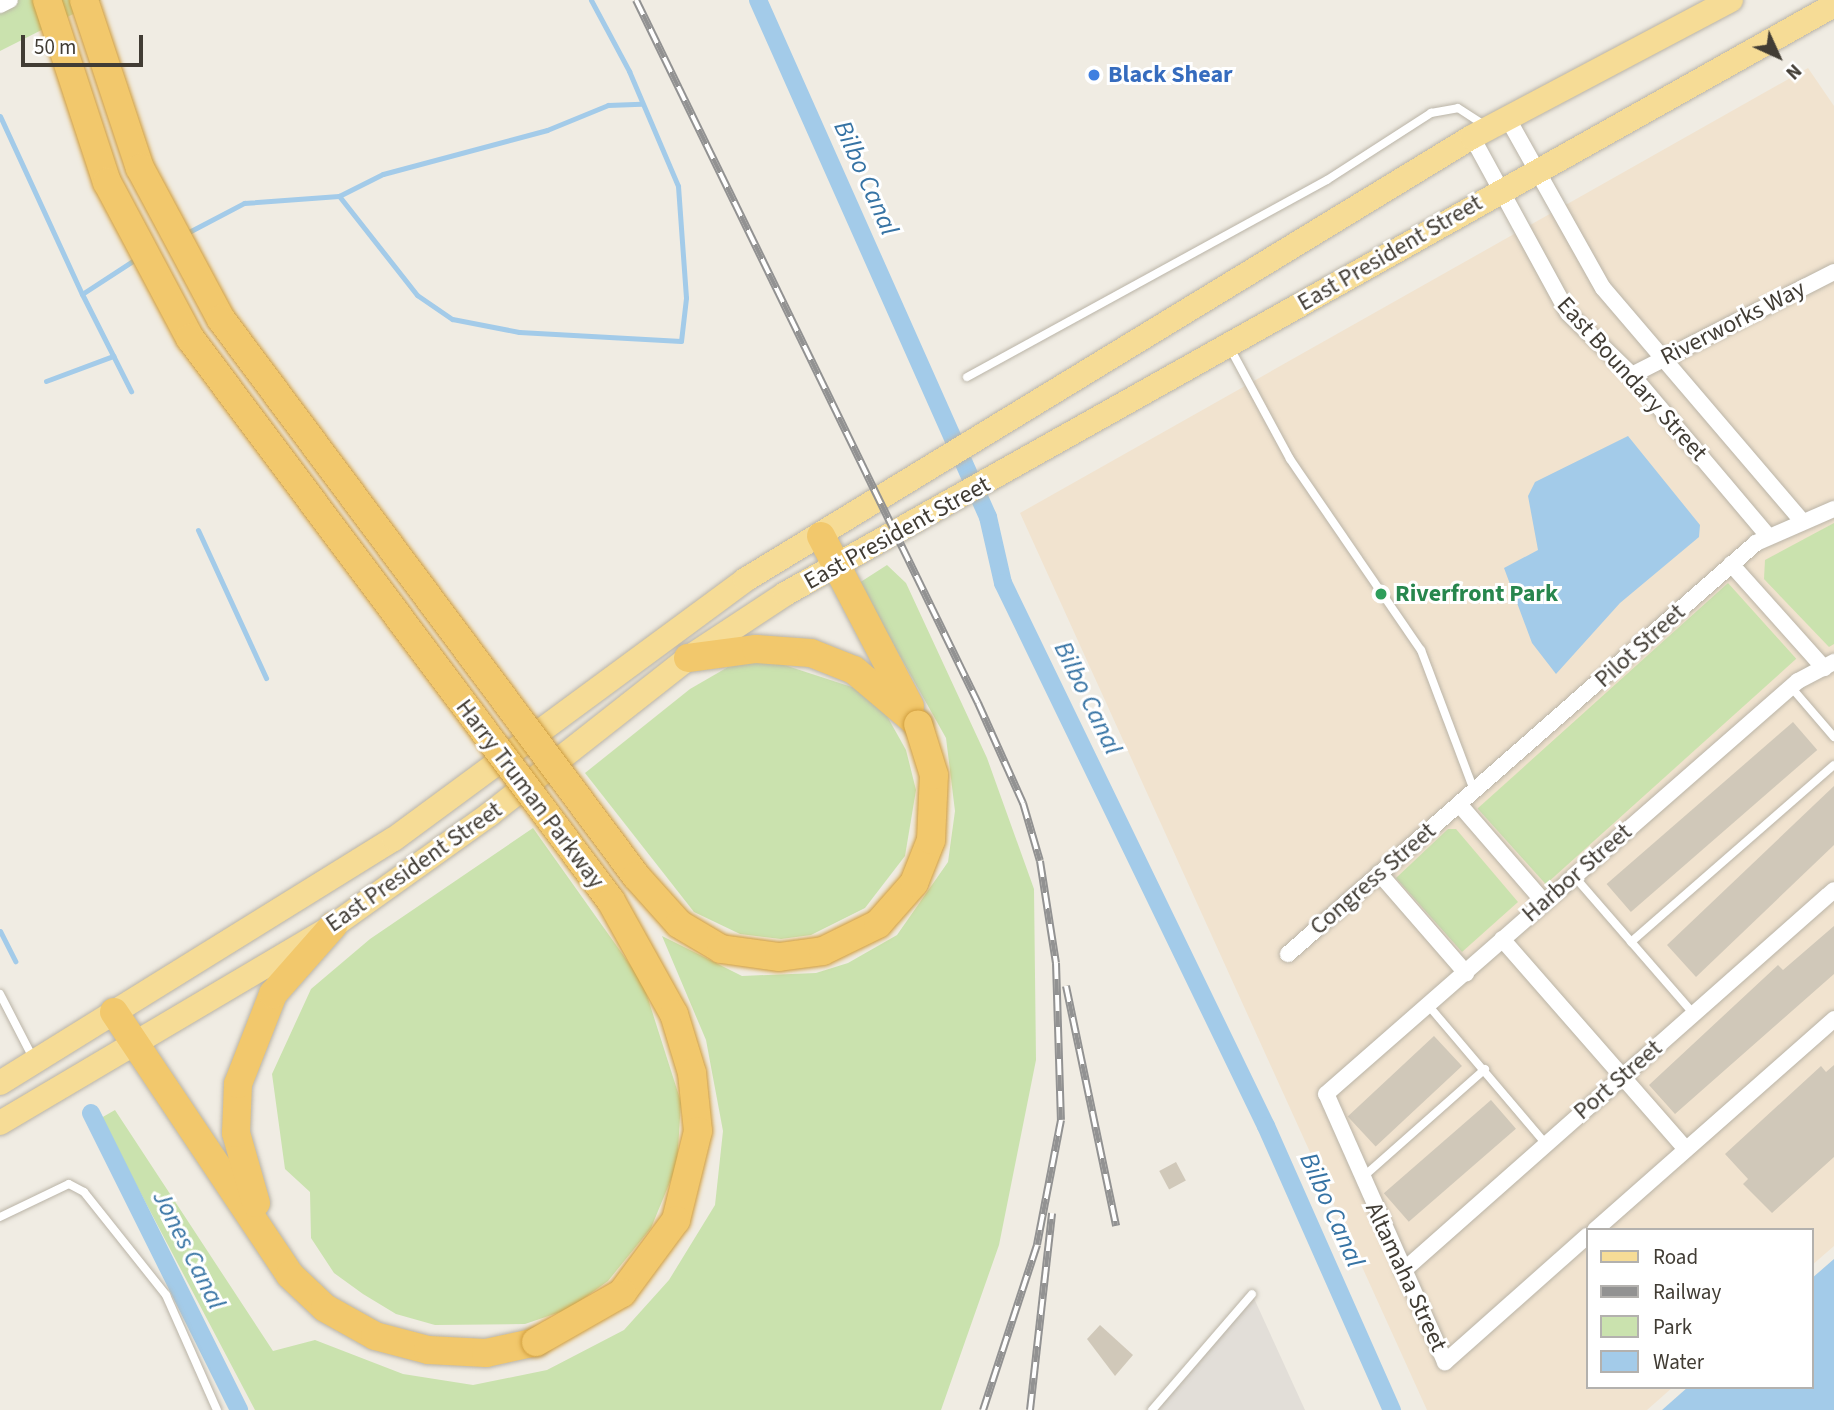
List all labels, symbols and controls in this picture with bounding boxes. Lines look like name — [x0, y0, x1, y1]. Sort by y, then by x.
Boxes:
scale bar — [24, 21, 147, 65]
north arrow — [1743, 21, 1813, 91]
text: 50 m — [34, 32, 76, 62]
text: N — [1779, 57, 1807, 85]
place label: Black Shear — [1108, 61, 1233, 89]
marker: Black Shear — [1086, 67, 1102, 83]
water label: Bilbo Canal — [827, 116, 905, 240]
street label: East President Street — [1293, 188, 1487, 318]
street label: Riverworks Way — [1656, 274, 1810, 372]
street label: East Boundary Street — [1551, 291, 1713, 467]
street label: East President Street — [799, 470, 995, 596]
place label: Riverfront Park — [1395, 580, 1558, 608]
marker: Riverfront Park — [1373, 586, 1389, 602]
street label: Pilot Street — [1589, 598, 1691, 694]
water label: Bilbo Canal — [1047, 636, 1129, 760]
street label: Harry Truman Parkway — [450, 694, 610, 894]
street label: East President Street — [320, 796, 508, 938]
street label: Congress Street — [1304, 817, 1442, 941]
street label: Harbor Street — [1516, 818, 1638, 928]
street label: Port Street — [1568, 1034, 1668, 1126]
water label: Bilbo Canal — [1293, 1148, 1371, 1272]
water label: Jones Canal — [146, 1185, 232, 1315]
street label: Altamaha Street — [1359, 1198, 1453, 1356]
legend — [1586, 1228, 1813, 1389]
text: Road — [1653, 1242, 1698, 1272]
text: Railway — [1653, 1277, 1721, 1307]
text: Park — [1653, 1312, 1692, 1342]
text: Water — [1653, 1347, 1704, 1377]

